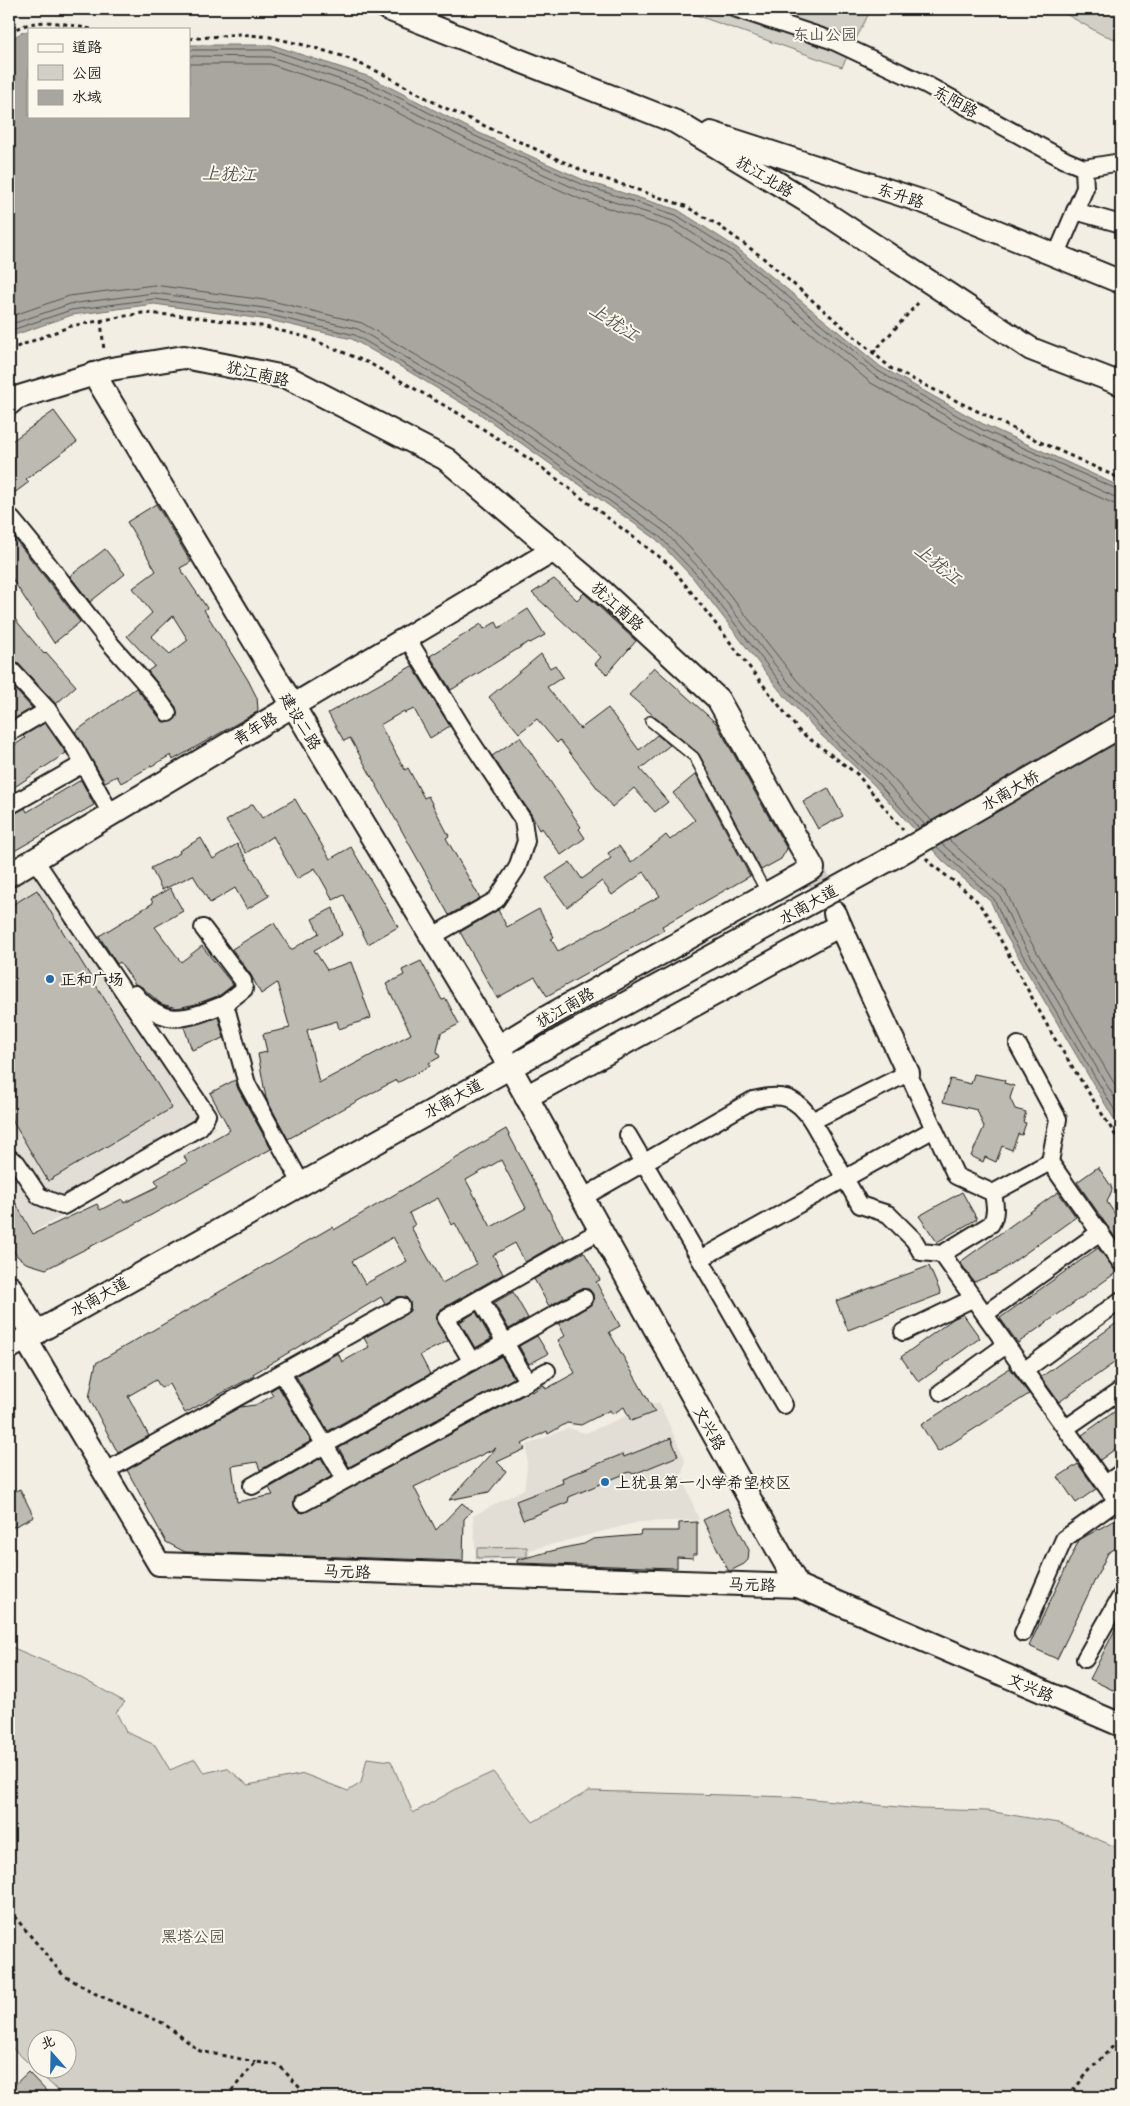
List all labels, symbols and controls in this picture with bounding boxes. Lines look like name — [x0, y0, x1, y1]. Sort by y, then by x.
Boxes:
park label: 东山公园 — [793, 25, 857, 45]
legend — [28, 28, 190, 118]
text: 道路 — [72, 38, 102, 57]
text: 公园 — [72, 64, 102, 83]
street label: 东阳路 — [930, 81, 981, 122]
text: 水域 — [72, 88, 102, 107]
street label: 犹江北路 — [732, 152, 797, 202]
water label: 上犹江 — [202, 162, 257, 187]
street label: 东升路 — [875, 179, 927, 213]
water label: 上犹江 — [585, 298, 643, 347]
street label: 犹江南路 — [224, 357, 291, 391]
water label: 上犹江 — [909, 538, 967, 591]
street label: 犹江南路 — [587, 578, 648, 636]
street label: 建设二路 — [275, 689, 325, 754]
street label: 青年路 — [230, 708, 281, 750]
street label: 水南大桥 — [978, 766, 1043, 816]
street label: 水南大道 — [776, 881, 841, 929]
place label: 正和广场 — [60, 970, 124, 990]
marker: 正和广场 — [44, 973, 56, 985]
street label: 犹江南路 — [533, 983, 598, 1033]
street label: 水南大道 — [421, 1075, 486, 1123]
street label: 水南大道 — [67, 1273, 132, 1321]
street label: 文兴路 — [689, 1403, 730, 1454]
place label: 上犹县第一小学希望校区 — [615, 1473, 791, 1493]
marker: 上犹县第一小学希望校区 — [599, 1476, 611, 1488]
street label: 马元路 — [323, 1561, 371, 1583]
street label: 马元路 — [728, 1574, 776, 1596]
street label: 文兴路 — [1005, 1669, 1057, 1707]
park label: 黑塔公园 — [161, 1927, 225, 1947]
north arrow — [28, 2028, 78, 2078]
text: 北 — [38, 2032, 57, 2053]

